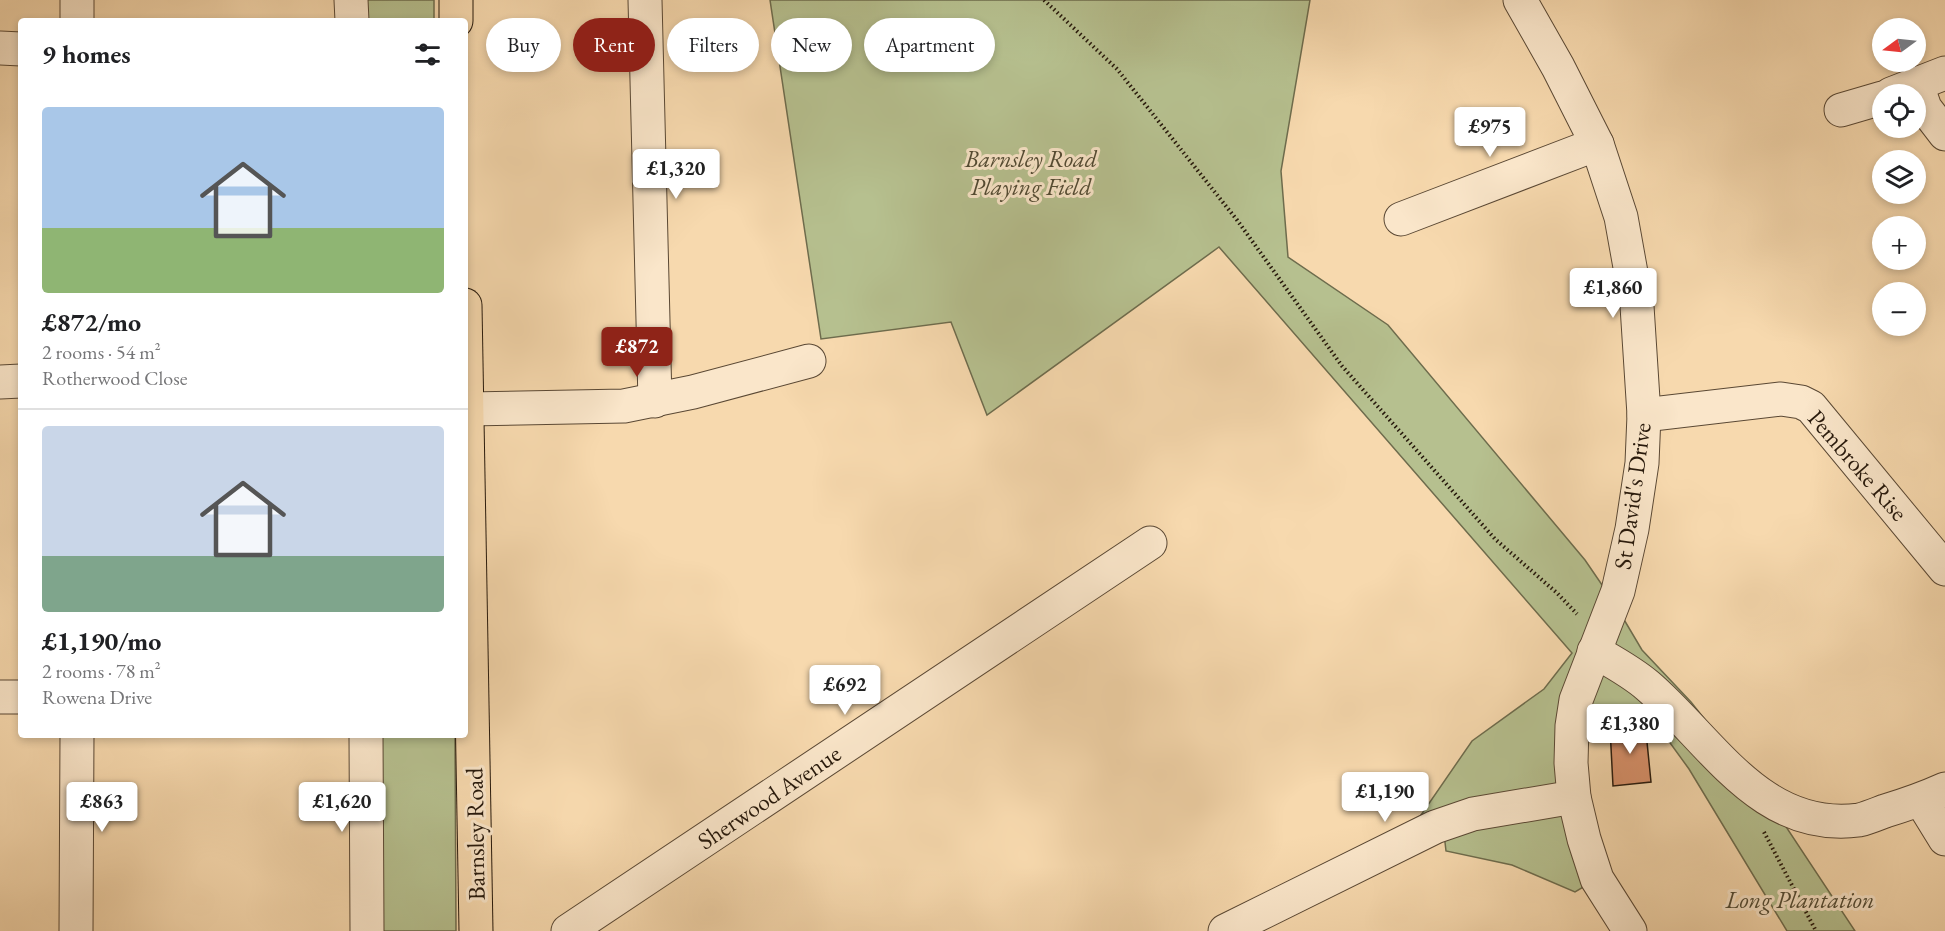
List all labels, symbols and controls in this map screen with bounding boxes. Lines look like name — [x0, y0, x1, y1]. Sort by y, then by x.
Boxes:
chip: Buy — [486, 18, 561, 72]
chip: Rent — [573, 18, 655, 72]
chip: Filters — [667, 18, 759, 72]
chip: New — [771, 18, 852, 72]
chip: Apartment — [864, 18, 995, 72]
north arrow — [1872, 18, 1926, 72]
map controls — [1872, 18, 1926, 336]
text: 9 homes — [42, 37, 131, 71]
icon: filters — [411, 38, 444, 71]
button: locate — [1872, 84, 1926, 138]
pin: £975 — [1454, 107, 1526, 158]
text: £975 — [1468, 113, 1512, 139]
park label: Barnsley Road Playing Field — [964, 143, 1098, 202]
icon: home — [189, 146, 297, 254]
pin: £1,320 — [627, 149, 725, 200]
button: layers — [1872, 150, 1926, 204]
text: £1,320 — [647, 155, 705, 181]
button: + — [1872, 216, 1926, 270]
pin: £1,860 — [1564, 268, 1662, 319]
text: £1,860 — [1584, 274, 1642, 300]
button: − — [1872, 282, 1926, 336]
text: £872/mo — [42, 305, 141, 339]
pin: £872 — [601, 327, 673, 378]
text: £872 — [615, 333, 659, 359]
text: 2 rooms · 54 m² — [42, 339, 161, 365]
text: Rotherwood Close — [42, 365, 188, 391]
street label: Pembroke Rise — [1801, 403, 1915, 527]
street label: St David's Drive — [1606, 421, 1658, 571]
icon: home — [189, 465, 297, 573]
text: £1,190/mo — [42, 624, 161, 658]
text: 2 rooms · 78 m² — [42, 658, 161, 684]
pin: £692 — [809, 665, 881, 716]
text: £692 — [823, 671, 867, 697]
text: Rowena Drive — [42, 684, 152, 710]
pin: £1,380 — [1581, 704, 1679, 755]
text: £1,380 — [1601, 710, 1659, 736]
street label: Sherwood Avenue — [691, 738, 847, 856]
street label: Barnsley Road — [458, 767, 492, 901]
pin: £1,190 — [1336, 772, 1434, 823]
text: £1,190 — [1356, 778, 1414, 804]
pin: £863 — [66, 782, 138, 833]
pin: £1,620 — [293, 782, 391, 833]
text: £863 — [80, 788, 124, 814]
text: £1,620 — [313, 788, 371, 814]
park label: Long Plantation — [1724, 884, 1875, 915]

